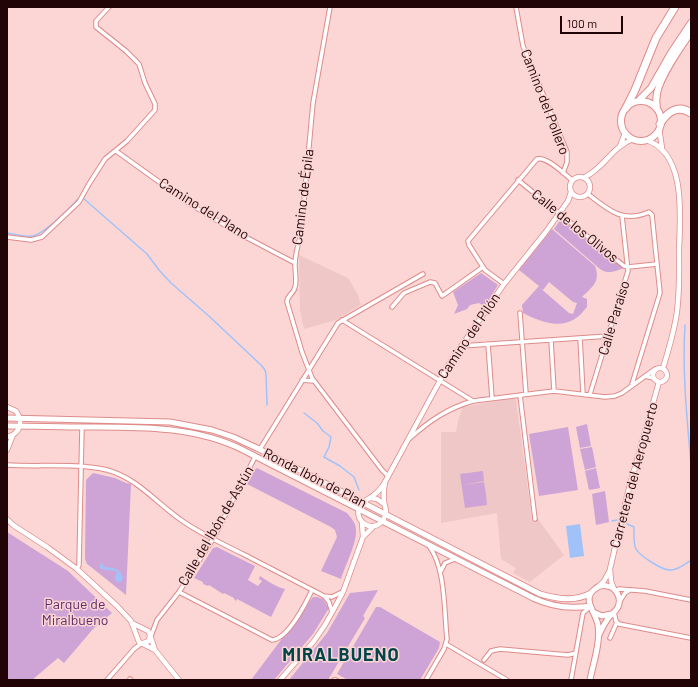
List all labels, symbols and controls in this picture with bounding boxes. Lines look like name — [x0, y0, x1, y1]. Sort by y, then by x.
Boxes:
scale bar — [562, 8, 625, 34]
text: 100 m — [567, 16, 597, 30]
street label: Camino del Pollero — [517, 47, 573, 157]
street label: Camino de Épila — [289, 148, 317, 246]
street label: Camino del Plano — [156, 174, 252, 244]
street label: Calle de los Olivos — [528, 186, 622, 266]
street label: Calle Paraíso — [595, 279, 633, 357]
street label: Camino del Pilón — [434, 290, 504, 382]
street label: Carretera del Aeropuerto — [606, 400, 662, 550]
street label: Ronda Ibón de Plan — [260, 445, 370, 511]
street label: Calle del Ibón de Astún — [175, 463, 257, 589]
park label: Parque de Miralbueno — [42, 596, 108, 628]
district label: MIRALBUENO — [282, 644, 400, 666]

